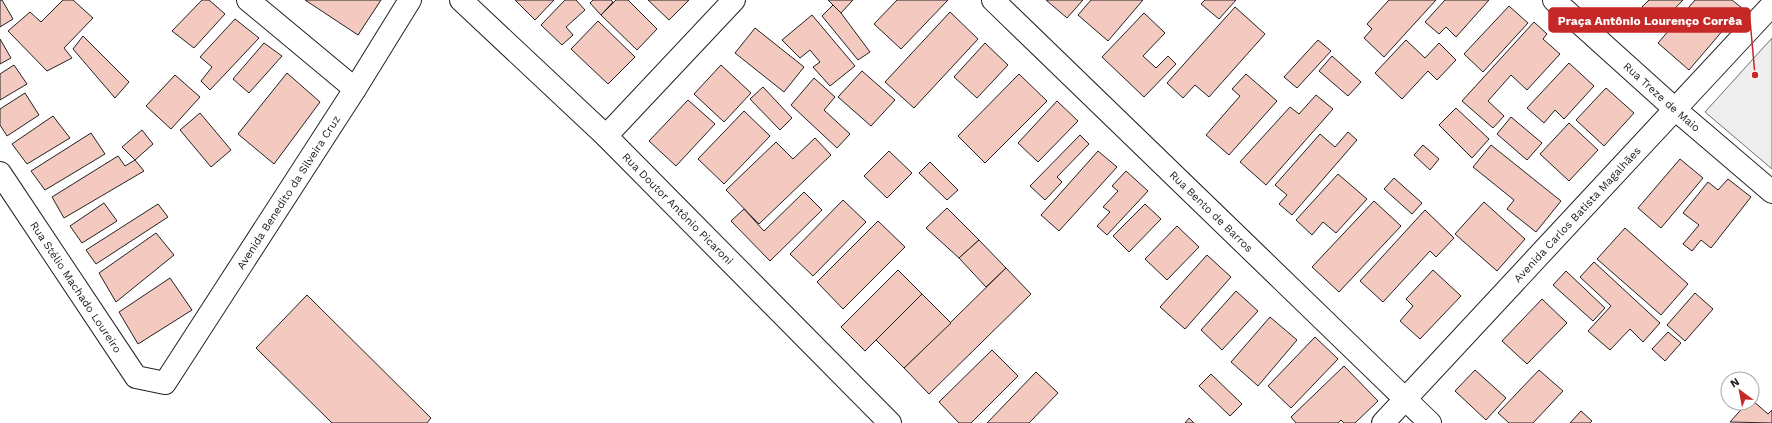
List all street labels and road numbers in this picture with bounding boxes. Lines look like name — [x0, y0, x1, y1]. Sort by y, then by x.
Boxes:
street label: Rua Treze de Maio — [1621, 60, 1703, 135]
street label: Avenida Benedito da Silveira Cruz — [234, 113, 343, 272]
street label: Avenida Carlos Batista Magalhães — [1511, 144, 1644, 285]
street label: Rua Doutor Antônio Picaroni — [619, 150, 736, 268]
street label: Rua Bento de Barros — [1167, 169, 1256, 255]
street label: Rua Stélio Machado Loureiro — [27, 219, 124, 355]

